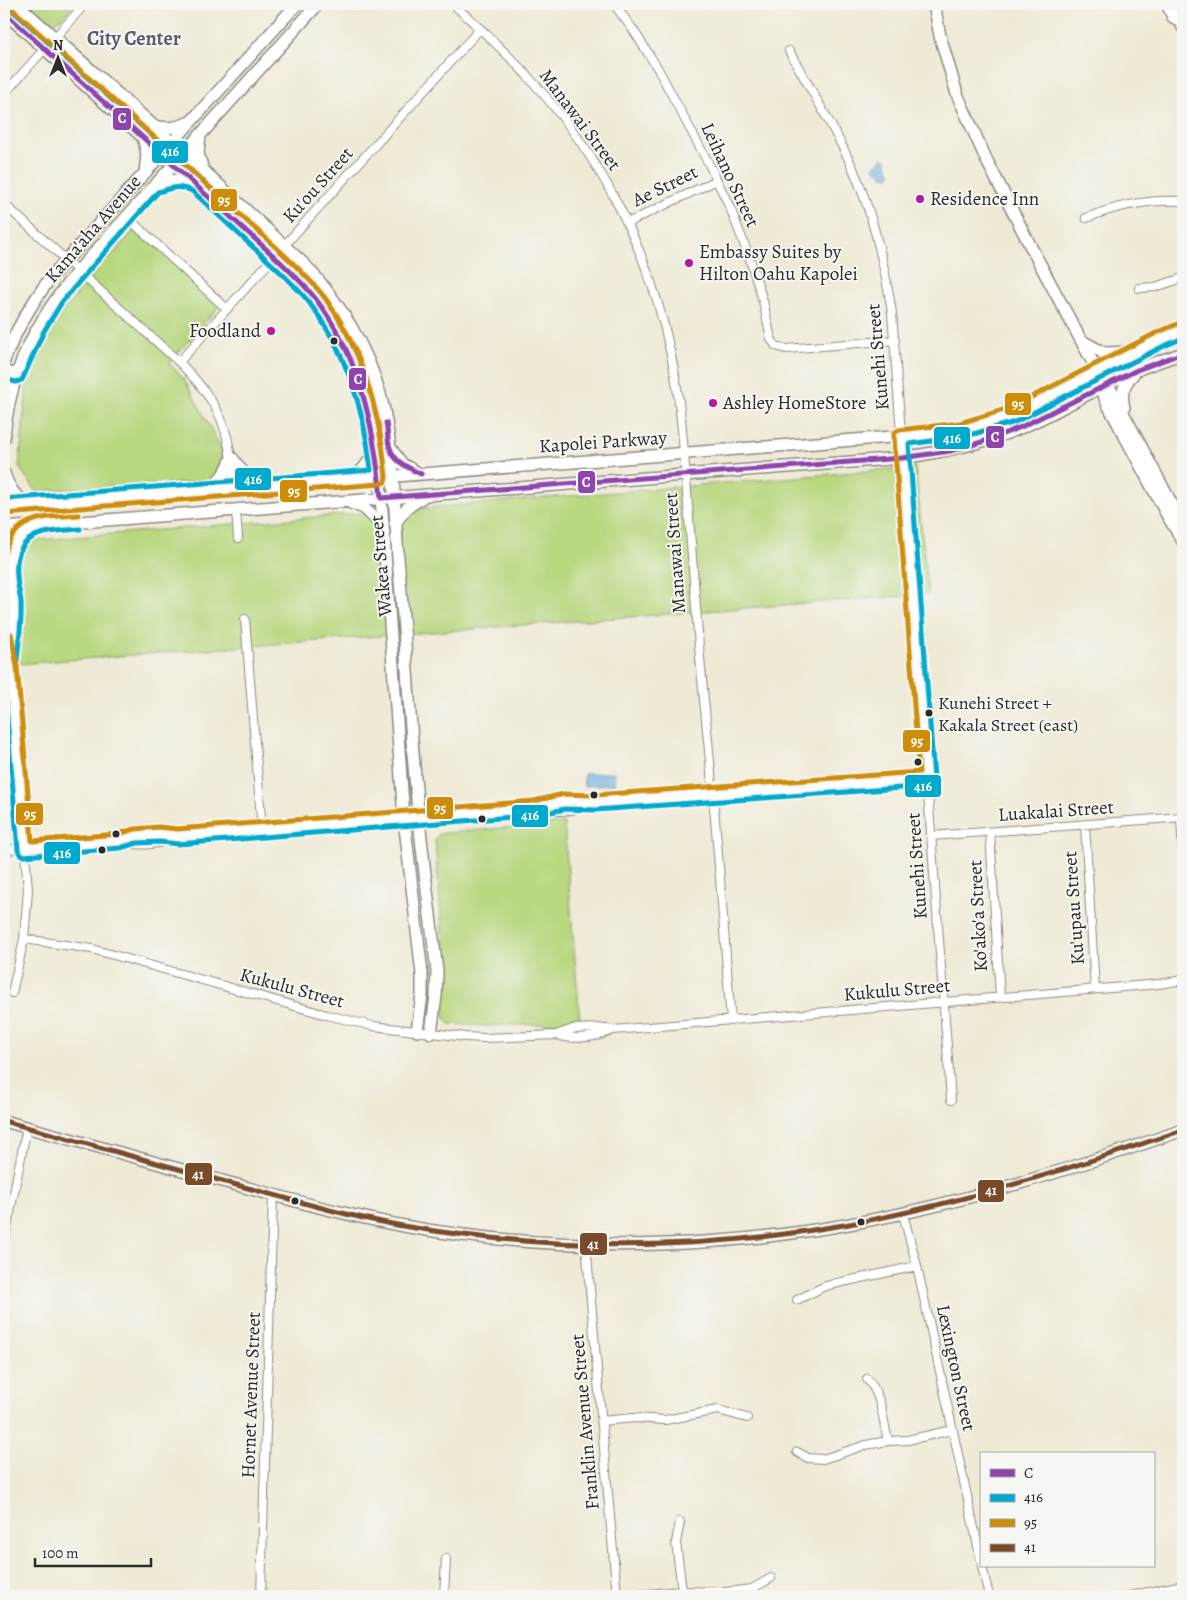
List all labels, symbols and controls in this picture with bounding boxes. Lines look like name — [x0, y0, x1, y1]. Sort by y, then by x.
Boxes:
district label: City Center — [87, 25, 181, 52]
north arrow — [32, 32, 82, 82]
text: N — [53, 36, 63, 55]
street label: Manawai Street — [533, 64, 627, 176]
line badge: C — [112, 107, 132, 131]
text: C — [118, 109, 127, 128]
street label: Leihano Street — [694, 118, 766, 232]
line badge: 416 — [151, 140, 189, 164]
street label: Ku'ou Street — [277, 141, 359, 229]
text: 416 — [161, 142, 180, 161]
street label: Ae Street — [627, 159, 702, 213]
street label: Kama'aha Avenue — [39, 169, 147, 289]
place label: Residence Inn — [930, 186, 1039, 212]
line badge: 95 — [210, 188, 238, 212]
text: 95 — [218, 191, 230, 210]
marker: Residence Inn — [914, 193, 926, 205]
place label: Embassy Suites by Hilton Oahu Kapolei — [699, 239, 858, 287]
marker: Embassy Suites by Hilton Oahu Kapolei — [683, 257, 695, 269]
street label: Kunehi Street — [860, 303, 896, 411]
place label: Foodland — [189, 318, 262, 344]
marker: Foodland — [265, 325, 277, 337]
unlabelled marker — [329, 336, 339, 346]
line badge: C — [348, 367, 367, 391]
text: C — [354, 370, 363, 389]
place label: Ashley HomeStore — [722, 390, 866, 416]
line badge: 95 — [1004, 392, 1032, 416]
text: 95 — [1012, 395, 1024, 414]
marker: Ashley HomeStore — [707, 397, 719, 409]
street label: Kapolei Parkway — [538, 425, 668, 459]
line badge: C — [985, 425, 1005, 449]
line badge: 416 — [933, 426, 971, 450]
text: C — [991, 428, 1000, 447]
text: 416 — [943, 429, 962, 448]
line badge: 416 — [234, 467, 272, 491]
text: 416 — [244, 470, 263, 489]
line badge: C — [577, 470, 596, 494]
text: C — [582, 473, 591, 492]
line badge: 95 — [279, 479, 308, 503]
text: 95 — [288, 482, 300, 501]
street label: Manawai Street — [658, 492, 692, 614]
street label: Wakea Street — [364, 514, 398, 619]
place label: Kunehi Street + Kakala Street (east) — [938, 691, 1078, 737]
marker: Kunehi Street + Kakala Street (east) — [924, 708, 934, 718]
line badge: 95 — [902, 729, 931, 753]
text: 95 — [911, 732, 923, 751]
unlabelled marker — [913, 757, 923, 767]
line badge: 416 — [904, 774, 942, 798]
text: 416 — [914, 777, 933, 796]
unlabelled marker — [589, 790, 599, 800]
street label: Luakalai Street — [997, 794, 1115, 828]
line badge: 95 — [426, 796, 454, 820]
text: 95 — [434, 799, 446, 818]
line badge: 95 — [15, 802, 44, 826]
line badge: 416 — [511, 804, 549, 828]
text: 95 — [24, 805, 36, 824]
text: 416 — [521, 806, 540, 825]
street label: Kunehi Street — [900, 812, 934, 920]
unlabelled marker — [477, 814, 487, 824]
unlabelled marker — [111, 829, 121, 839]
line badge: 416 — [43, 841, 81, 865]
text: 416 — [53, 844, 72, 863]
unlabelled marker — [97, 845, 107, 855]
street label: Ku'upau Street — [1057, 850, 1091, 966]
street label: Ko'ako'a Street — [962, 859, 994, 973]
street label: Kukulu Street — [237, 962, 347, 1014]
street label: Kukulu Street — [843, 972, 951, 1008]
line badge: 41 — [184, 1162, 213, 1186]
text: 41 — [192, 1165, 204, 1184]
line badge: 41 — [977, 1179, 1005, 1203]
text: 41 — [985, 1181, 997, 1200]
unlabelled marker — [290, 1196, 300, 1206]
unlabelled marker — [856, 1217, 866, 1227]
line badge: 41 — [579, 1232, 608, 1256]
text: 41 — [587, 1235, 599, 1254]
street label: Lexington Street — [930, 1302, 982, 1434]
street label: Hornet Avenue Street — [235, 1311, 267, 1479]
street label: Franklin Avenue Street — [564, 1333, 606, 1511]
legend — [980, 1452, 1154, 1568]
text: C — [1024, 1463, 1033, 1483]
text: 416 — [1024, 1487, 1043, 1507]
text: 95 — [1024, 1513, 1037, 1533]
scale bar — [35, 1535, 151, 1567]
text: 41 — [1024, 1537, 1036, 1557]
text: 100 m — [42, 1543, 79, 1563]

